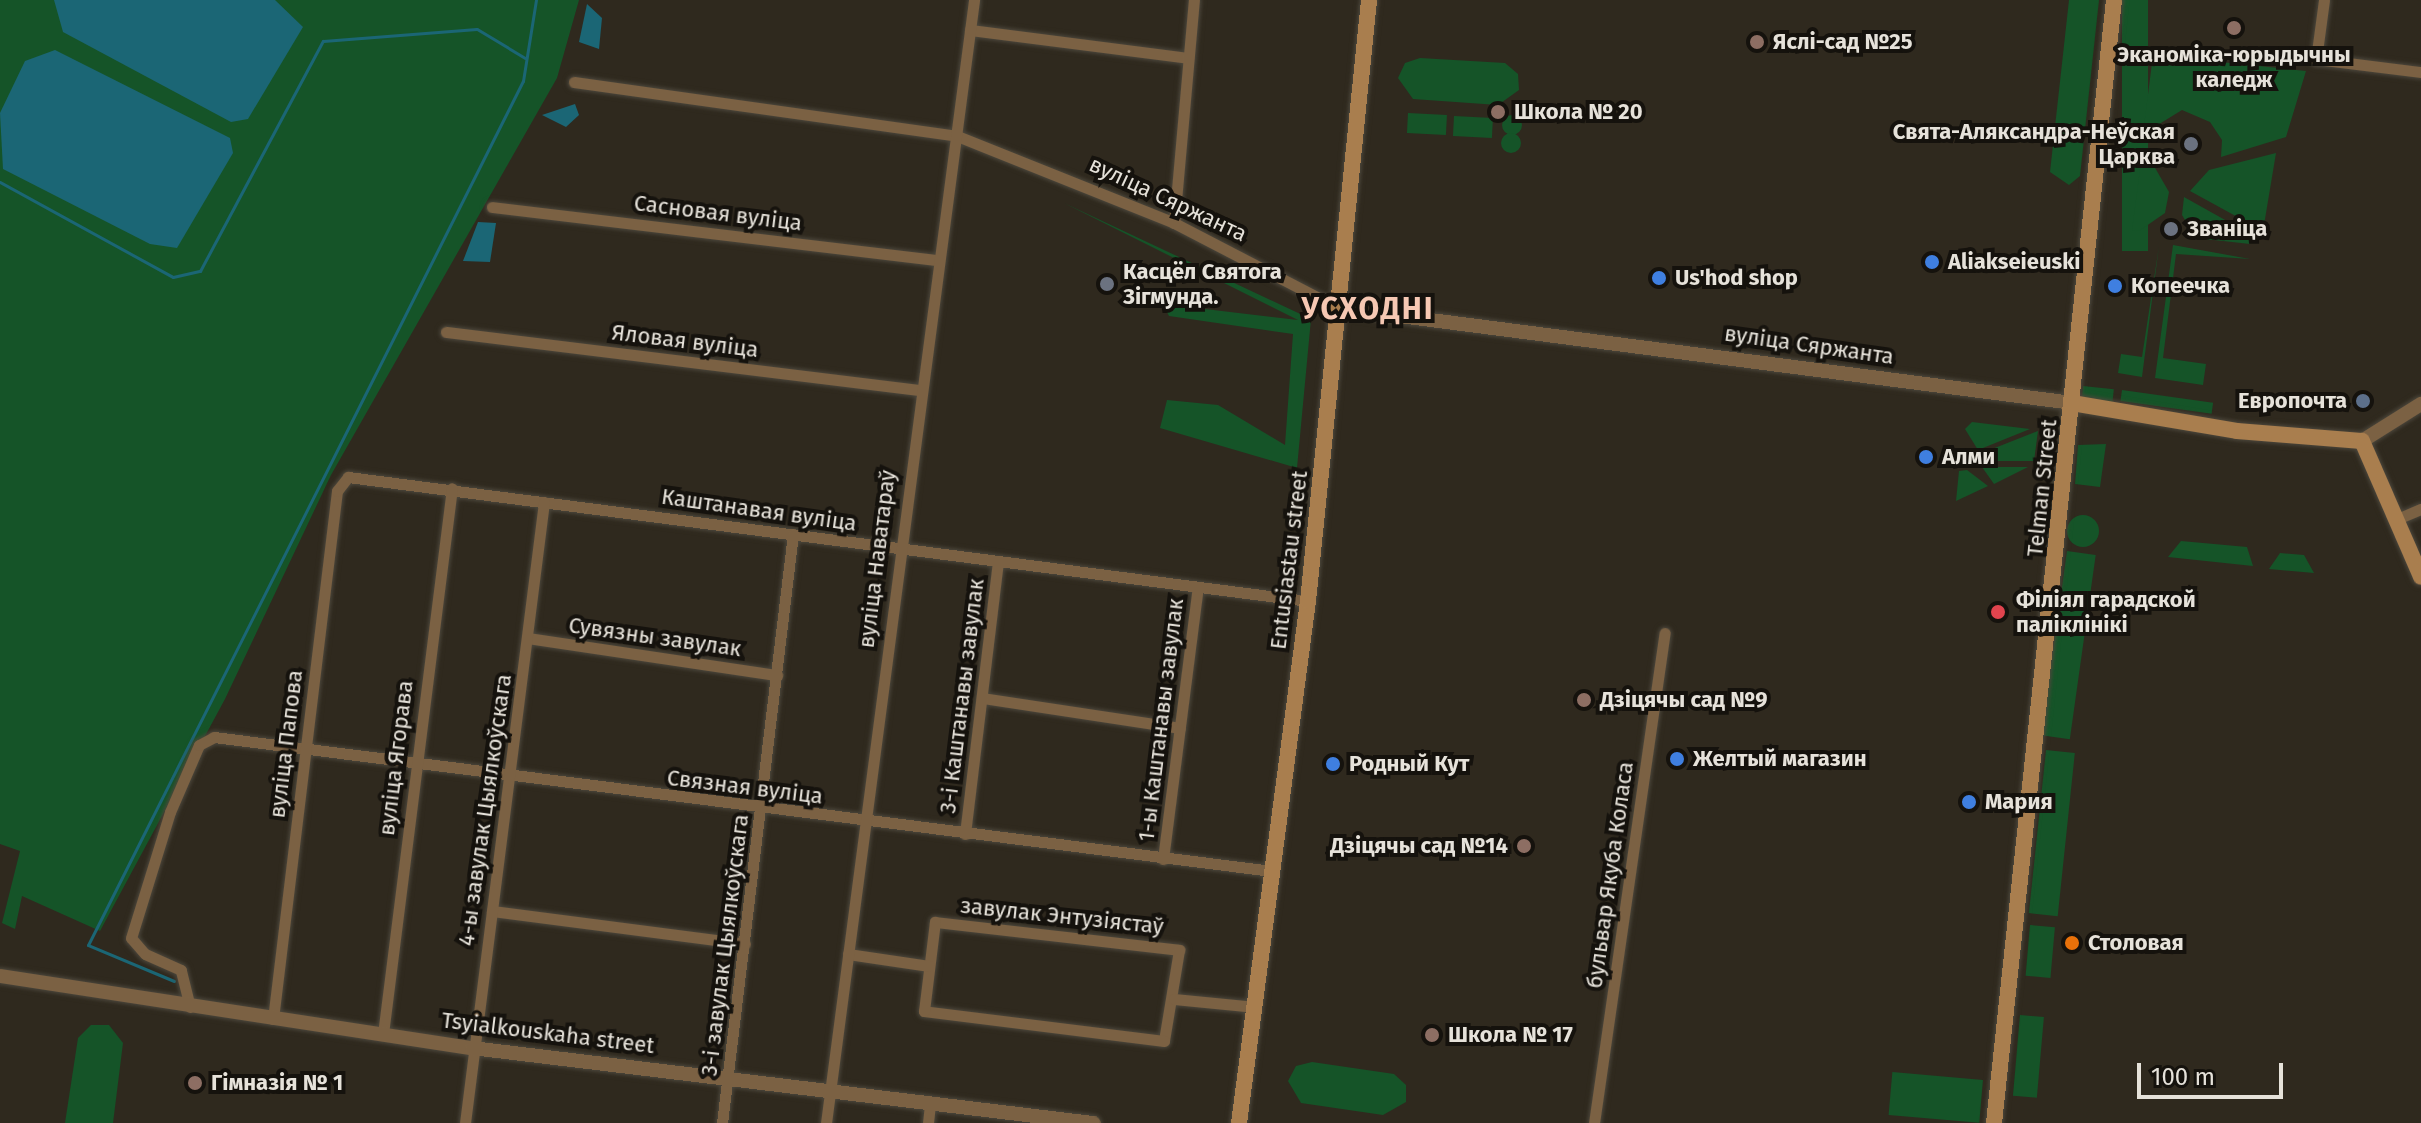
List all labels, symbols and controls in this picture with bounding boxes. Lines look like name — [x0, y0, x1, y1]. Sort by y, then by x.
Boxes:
marker: Эканоміка-юрыдычны каледж — [2225, 19, 2243, 37]
place label: Яслі-сад №25 — [1773, 29, 1913, 55]
marker: Яслі-сад №25 — [1748, 33, 1766, 51]
place label: Эканоміка-юрыдычны каледж — [2117, 41, 2351, 92]
place label: Школа № 20 — [1514, 99, 1643, 125]
marker: Школа № 20 — [1489, 103, 1507, 121]
place label: Свята-Аляксандра-Неўская Царква — [1893, 118, 2175, 170]
marker: Свята-Аляксандра-Неўская Царква — [2182, 135, 2200, 153]
street label: вуліца Сяржанта — [1085, 151, 1251, 247]
street label: Сасновая вуліца — [633, 190, 803, 236]
place label: Званіца — [2187, 216, 2267, 242]
marker: Званіца — [2162, 220, 2180, 238]
place label: Aliakseieuski — [1948, 249, 2080, 275]
marker: Aliakseieuski — [1923, 253, 1941, 271]
place label: Касцёл Святога Зігмунда. — [1123, 258, 1282, 310]
place label: Us'hod shop — [1675, 265, 1798, 291]
marker: Us'hod shop — [1650, 269, 1668, 287]
place label: Копеечка — [2131, 273, 2230, 299]
marker: Касцёл Святога Зігмунда. — [1098, 275, 1116, 293]
marker: Копеечка — [2106, 277, 2124, 295]
district label: УСХОДНІ — [1301, 291, 1435, 327]
street label: Яловая вуліца — [610, 319, 760, 363]
street label: вуліца Сяржанта — [1723, 320, 1895, 370]
place label: Европочта — [2238, 388, 2347, 414]
marker: Европочта — [2354, 392, 2372, 410]
street label: Telman Street — [2022, 418, 2062, 558]
place label: Алми — [1942, 444, 1995, 470]
marker: Алми — [1917, 448, 1935, 466]
street label: вуліца Наватараў — [853, 468, 901, 650]
street label: Entusiastau street — [1265, 469, 1313, 651]
street label: Каштанавая вуліца — [660, 483, 858, 537]
street label: 3-і Каштанавы завулак — [935, 577, 989, 815]
place label: Філіял гарадской паліклінікі — [2016, 586, 2196, 638]
street label: 1-ы Каштанавы завулак — [1133, 597, 1189, 843]
marker: Філіял гарадской паліклінікі — [1987, 601, 2009, 623]
street label: Сувязны завулак — [567, 612, 743, 662]
street label: вуліца Папова — [264, 668, 308, 820]
street label: 4-ы завулак Цыялкоўскага — [453, 672, 517, 948]
street label: вуліца Ягорава — [373, 679, 419, 837]
place label: Дзіцячы сад №9 — [1600, 687, 1767, 713]
marker: Дзіцячы сад №9 — [1575, 691, 1593, 709]
place label: Желтый магазин — [1693, 746, 1867, 772]
marker: Желтый магазин — [1668, 750, 1686, 768]
place label: Родный Кут — [1349, 751, 1469, 777]
marker: Родный Кут — [1324, 755, 1342, 773]
street label: бульвар Якуба Коласа — [1581, 760, 1639, 990]
street label: Связная вуліца — [666, 764, 824, 810]
place label: Мария — [1985, 789, 2053, 815]
marker: Мария — [1960, 793, 1978, 811]
street label: 3-і завулак Цыялкоўскага — [696, 813, 754, 1077]
place label: Дзіцячы сад №14 — [1330, 833, 1508, 859]
marker: Дзіцячы сад №14 — [1515, 837, 1533, 855]
street label: завулак Энтузіястаў — [959, 892, 1165, 940]
place label: Столовая — [2088, 930, 2184, 956]
marker: Столовая — [2063, 934, 2081, 952]
street label: Tsyialkouskaha street — [440, 1007, 656, 1059]
place label: Школа № 17 — [1448, 1022, 1573, 1048]
marker: Школа № 17 — [1423, 1026, 1441, 1044]
scale bar — [2141, 1047, 2287, 1097]
text: 100 m — [2151, 1063, 2215, 1091]
place label: Гімназія № 1 — [211, 1070, 343, 1096]
marker: Гімназія № 1 — [186, 1074, 204, 1092]

